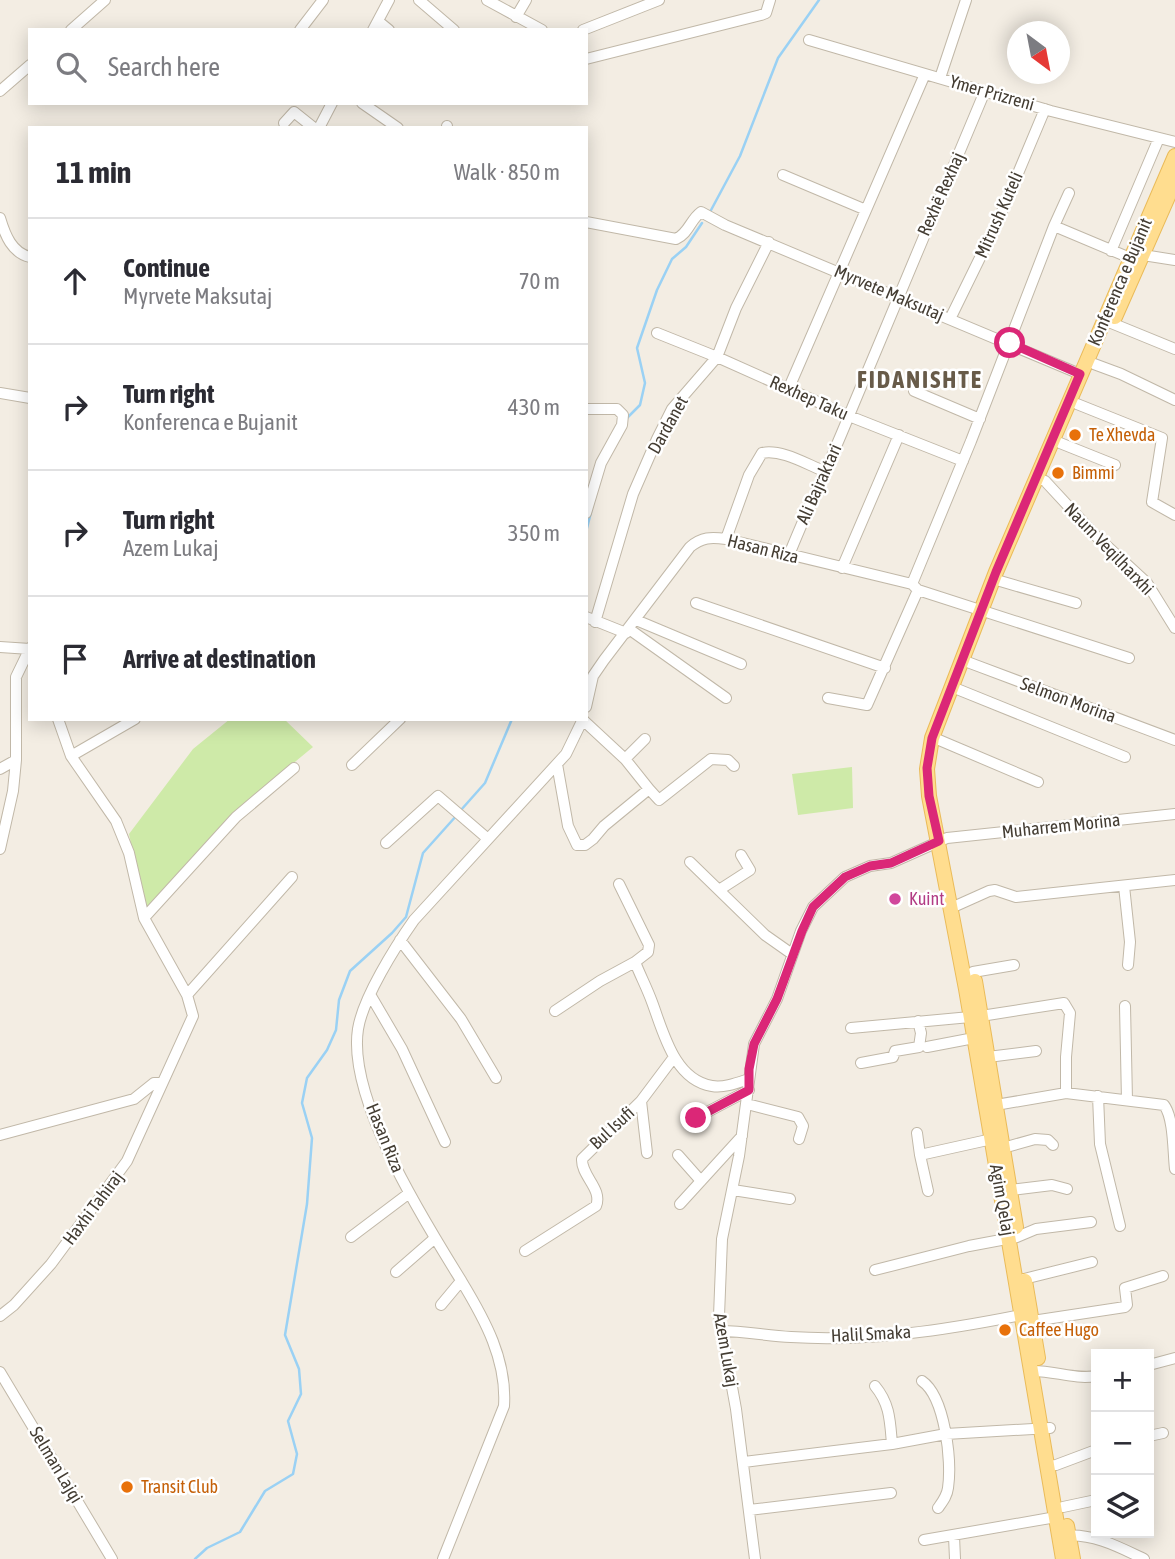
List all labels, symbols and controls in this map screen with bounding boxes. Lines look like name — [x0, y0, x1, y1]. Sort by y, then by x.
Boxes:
north arrow — [1007, 21, 1070, 84]
search box — [28, 28, 588, 105]
icon: search — [52, 48, 90, 86]
text: Search here — [108, 52, 220, 82]
street label: Ymer Prizreni — [947, 70, 1037, 115]
street label: Rexhë Rexhaj — [913, 149, 968, 239]
text: 11 min — [56, 155, 131, 189]
text: Walk · 850 m — [454, 159, 560, 185]
street label: Mitrush Kuteli — [970, 168, 1027, 261]
street label: Konferenca e Bujanit — [1083, 215, 1156, 349]
text: Continue — [123, 253, 210, 283]
street label: Myrvete Maksutaj — [831, 260, 947, 325]
icon: ahead — [56, 262, 94, 300]
text: 70 m — [519, 268, 560, 294]
text: Myrvete Maksutaj — [123, 283, 272, 309]
route start — [994, 327, 1025, 358]
district label: FIDANISHTE — [857, 366, 983, 393]
street label: Rexhep Taku — [767, 371, 852, 424]
text: Turn right — [123, 379, 214, 409]
icon: right — [56, 388, 94, 426]
street label: Dardanet — [643, 392, 692, 457]
text: 430 m — [508, 394, 560, 420]
text: Konferenca e Bujanit — [123, 409, 298, 435]
place label: Te Xhevda — [1089, 424, 1155, 445]
marker: Te Xhevda — [1067, 427, 1083, 443]
street label: Ali Bajraktari — [792, 440, 846, 527]
place label: Bimmi — [1072, 462, 1115, 483]
marker: Bimmi — [1050, 465, 1066, 481]
street label: Naum Veqilharxhi — [1060, 498, 1158, 599]
text: Turn right — [123, 505, 214, 535]
icon: right — [56, 514, 94, 552]
text: 350 m — [508, 520, 560, 546]
street label: Hasan Riza — [725, 530, 801, 568]
text: Azem Lukaj — [123, 535, 219, 561]
icon: arrive — [56, 640, 94, 678]
text: Arrive at destination — [123, 644, 316, 674]
street label: Selmon Morina — [1018, 673, 1119, 727]
street label: Muharrem Morina — [1001, 809, 1121, 842]
place label: Kuint — [909, 888, 944, 909]
marker: Kuint — [887, 891, 903, 907]
street label: Hasan Riza — [362, 1100, 409, 1175]
street label: Bul Isufi — [585, 1102, 638, 1153]
route end — [680, 1102, 711, 1133]
street label: Agim Qelaj — [986, 1163, 1019, 1237]
street label: Haxhi Tahiraj — [58, 1167, 127, 1249]
street label: Azem Lukaj — [710, 1311, 743, 1389]
place label: Caffee Hugo — [1019, 1319, 1099, 1340]
street label: Halil Smaka — [830, 1321, 912, 1346]
marker: Caffee Hugo — [997, 1322, 1013, 1338]
map controls — [1091, 1349, 1154, 1538]
button: + — [1091, 1349, 1154, 1412]
button: − — [1091, 1412, 1154, 1475]
street label: Selman Lajqi — [25, 1423, 87, 1507]
button: layers — [1091, 1475, 1154, 1538]
place label: Transit Club — [141, 1476, 218, 1497]
marker: Transit Club — [119, 1479, 135, 1495]

